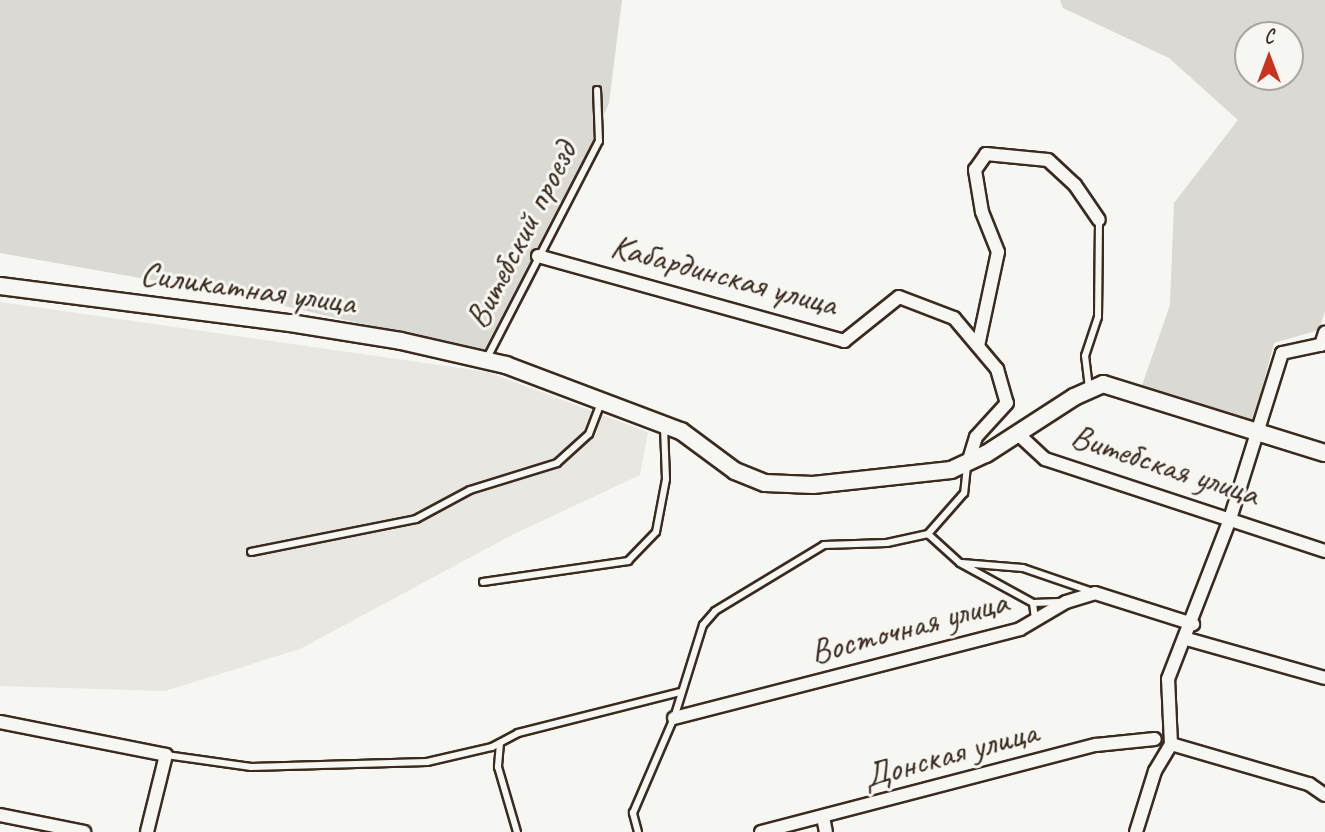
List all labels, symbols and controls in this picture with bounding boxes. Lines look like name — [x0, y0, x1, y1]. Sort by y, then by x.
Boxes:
north arrow — [1234, 21, 1304, 91]
text: С — [1264, 25, 1274, 49]
street label: Витебский проезд — [456, 135, 586, 335]
street label: Кабардинская улица — [605, 224, 843, 326]
street label: Силикатная улица — [136, 252, 360, 324]
street label: Витебская улица — [1064, 414, 1266, 516]
street label: Восточная улица — [804, 580, 1014, 674]
street label: Донская улица — [858, 711, 1042, 797]

